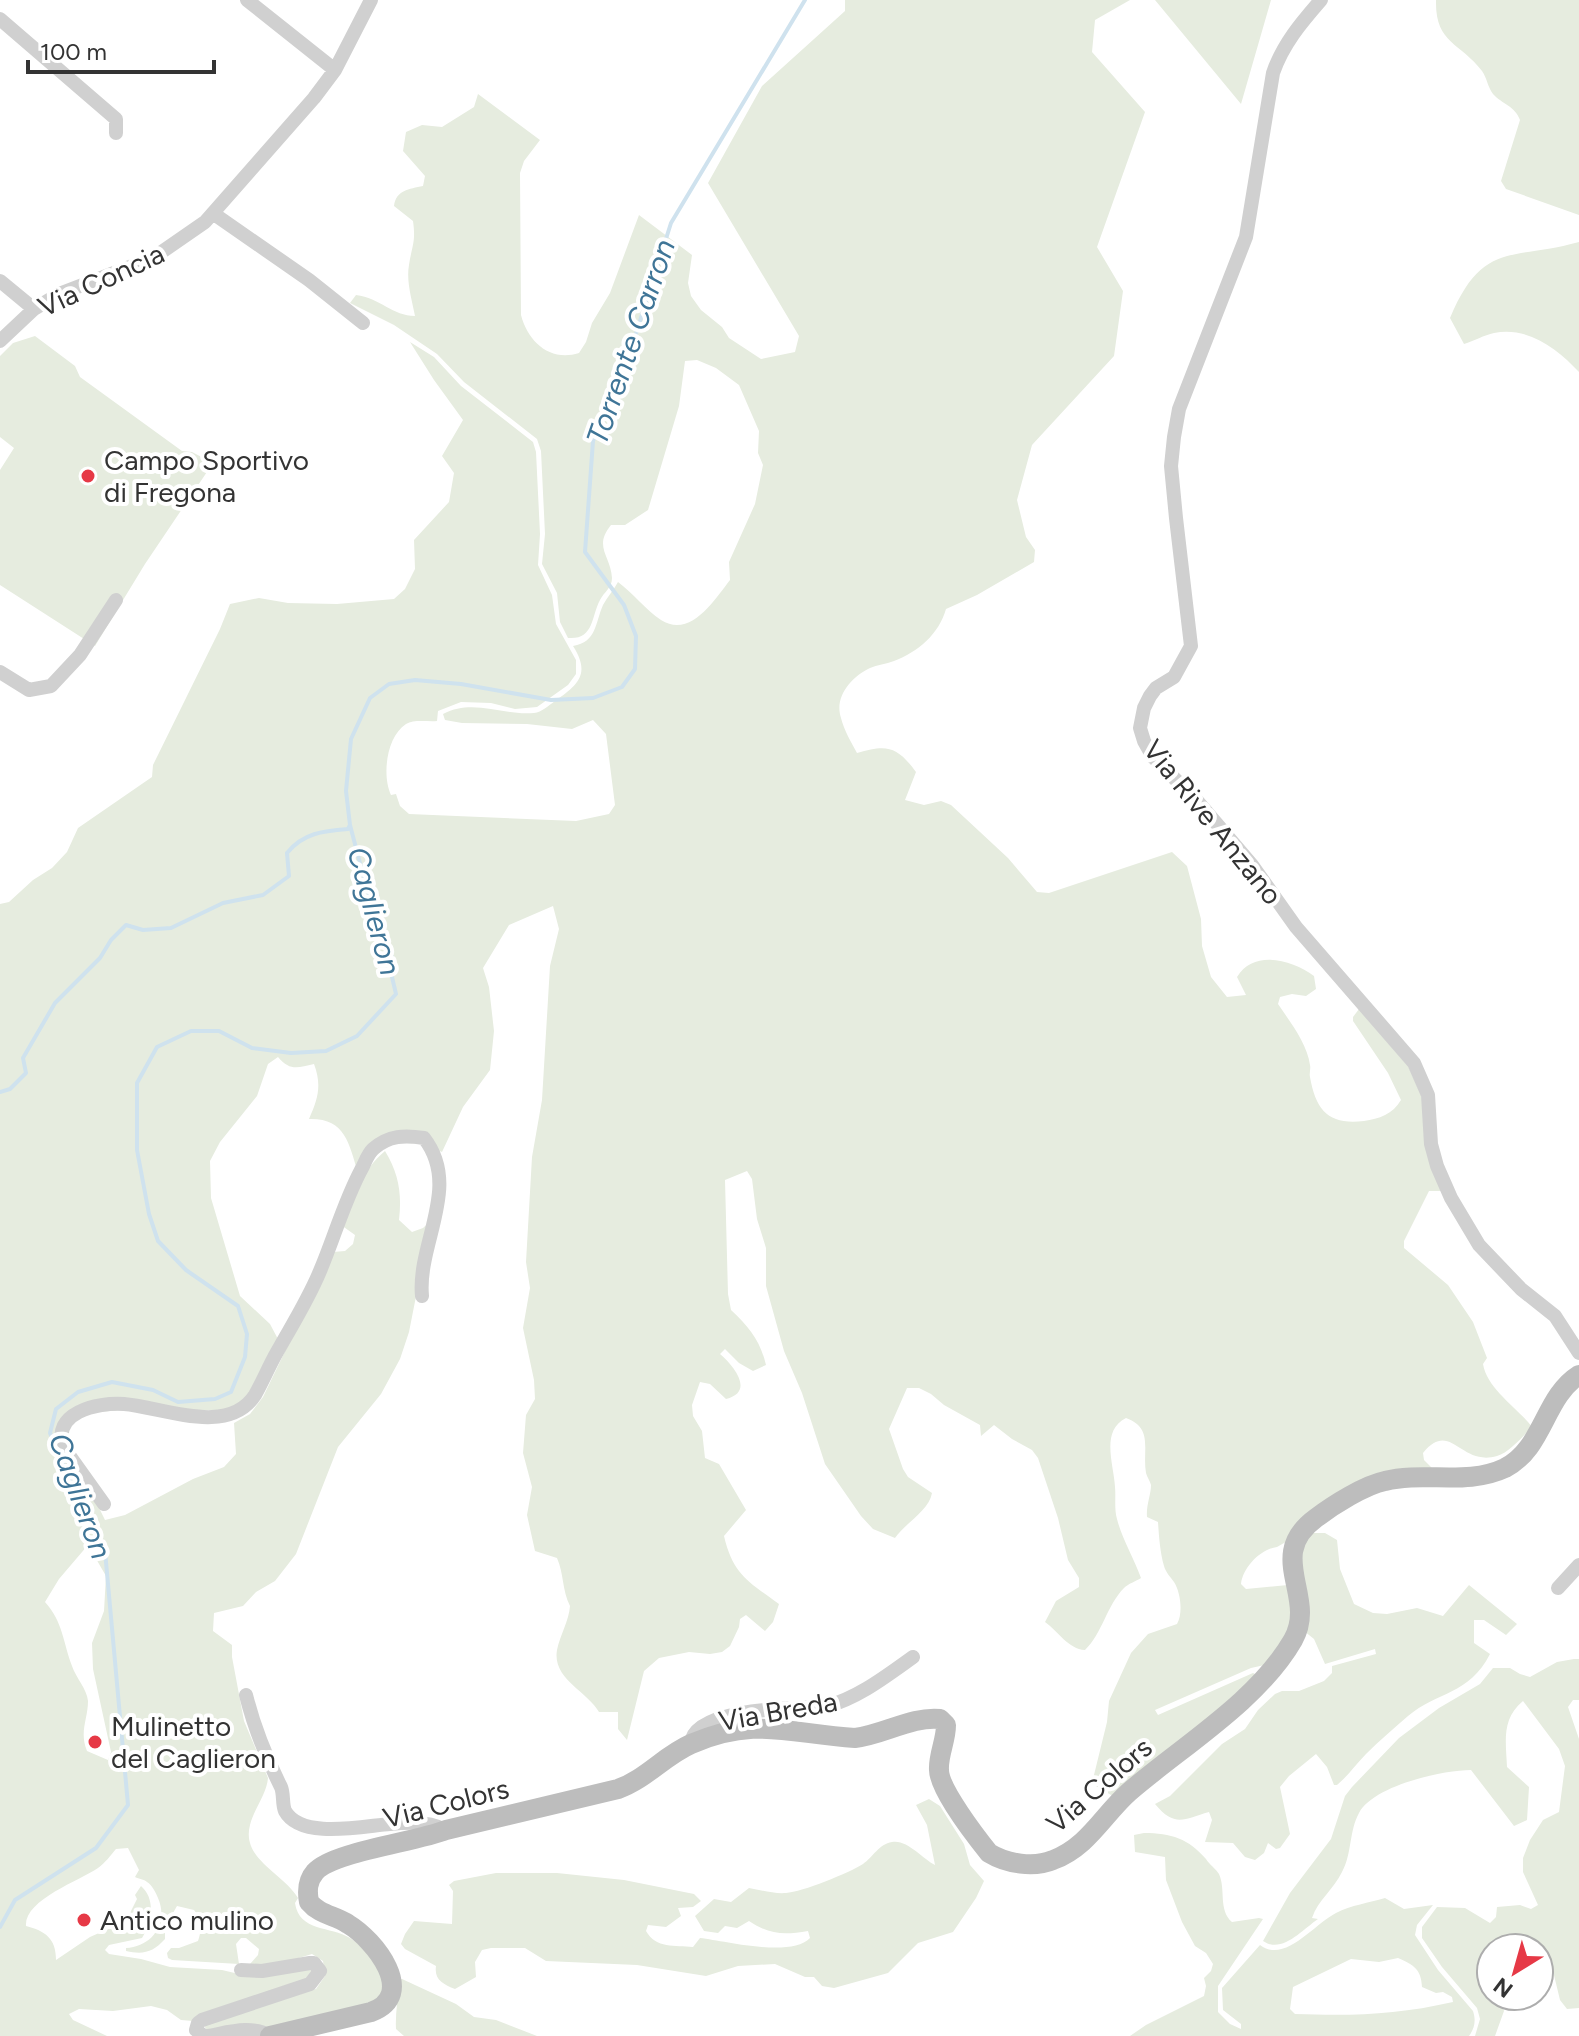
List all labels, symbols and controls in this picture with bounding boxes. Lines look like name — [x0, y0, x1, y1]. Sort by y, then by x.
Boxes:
scale bar — [28, 24, 214, 74]
text: 100 m — [40, 37, 107, 66]
water label: Torrente Carron — [578, 234, 683, 449]
street label: Via Concia — [33, 236, 169, 324]
place label: Campo Sportivo di Fregona — [104, 443, 309, 509]
marker: Campo Sportivo di Fregona — [79, 467, 97, 485]
street label: Via Rive Anzano — [1136, 733, 1290, 911]
water label: Caglieron — [340, 843, 409, 979]
water label: Caglieron — [41, 1428, 120, 1564]
street label: Via Breda — [716, 1684, 840, 1738]
place label: Mulinetto del Caglieron — [111, 1709, 276, 1775]
street label: Via Colors — [1039, 1730, 1159, 1840]
marker: Mulinetto del Caglieron — [86, 1733, 104, 1751]
street label: Via Colors — [380, 1771, 512, 1835]
place label: Antico mulino — [100, 1903, 274, 1937]
marker: Antico mulino — [75, 1911, 93, 1929]
north arrow — [1475, 1932, 1555, 2012]
text: N — [1488, 1972, 1518, 2003]

